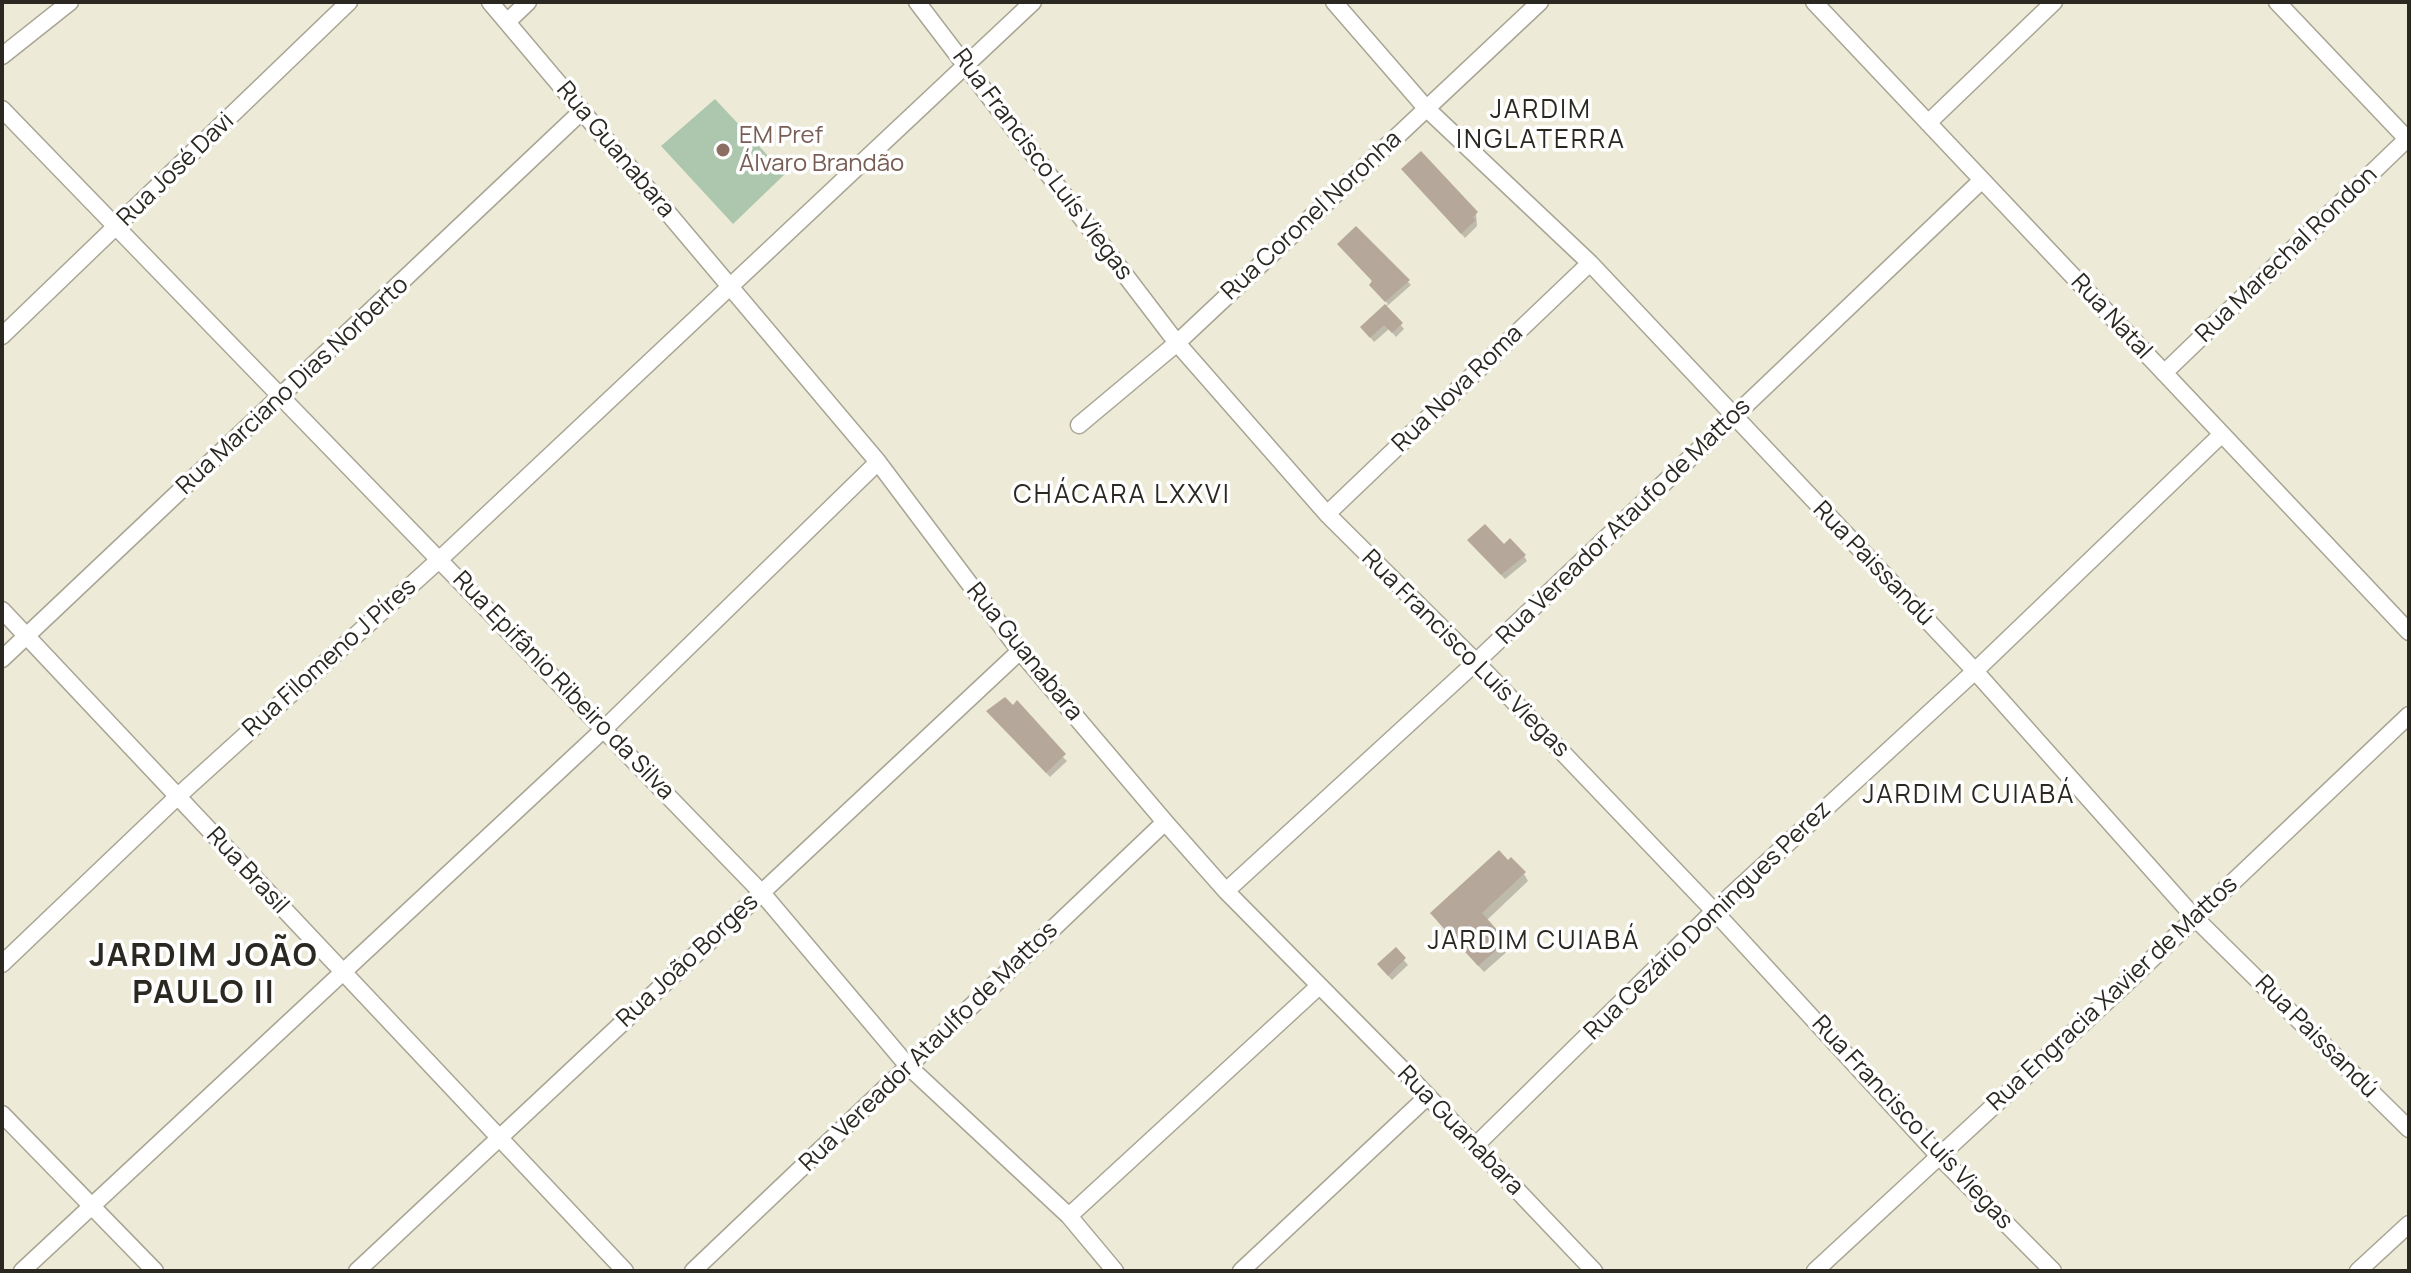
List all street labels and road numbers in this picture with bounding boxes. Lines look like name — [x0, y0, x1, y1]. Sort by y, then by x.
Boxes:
street label: Rua Francisco Luís Viegas — [946, 44, 1138, 286]
street label: Rua Guanabara — [550, 76, 680, 224]
street label: Rua José Davi — [112, 107, 240, 233]
street label: Rua Coronel Noronha — [1216, 125, 1408, 307]
street label: Rua Marechal Rondon — [2190, 161, 2384, 349]
street label: Rua Natal — [2064, 268, 2158, 366]
street label: Rua Marciano Dias Norberto — [171, 271, 415, 501]
street label: Rua Nova Roma — [1387, 319, 1529, 459]
street label: Rua Vereador Ataufo de Mattos — [1491, 393, 1757, 651]
street label: Rua Paissandú — [1807, 496, 1939, 632]
street label: Rua Francisco Luís Viegas — [1355, 544, 1575, 764]
street label: Rua Epifânio Ribeiro da Silva — [446, 566, 680, 806]
street label: Rua Filomeno J Píres — [237, 573, 423, 743]
street label: Rua Guanabara — [960, 577, 1088, 727]
street label: Rua Cezário Domingues Perez — [1579, 796, 1837, 1046]
street label: Rua Brasil — [200, 822, 294, 920]
street label: Rua Engracia Xavier de Mattos — [1982, 870, 2244, 1118]
street label: Rua João Borges — [611, 888, 765, 1034]
street label: Rua Vereador Ataulfo de Mattos — [794, 916, 1064, 1178]
street label: Rua Paissandú — [2249, 970, 2383, 1104]
street label: Rua Francisco Luís Viegas — [1805, 1010, 2019, 1236]
street label: Rua Guanabara — [1391, 1060, 1529, 1202]

